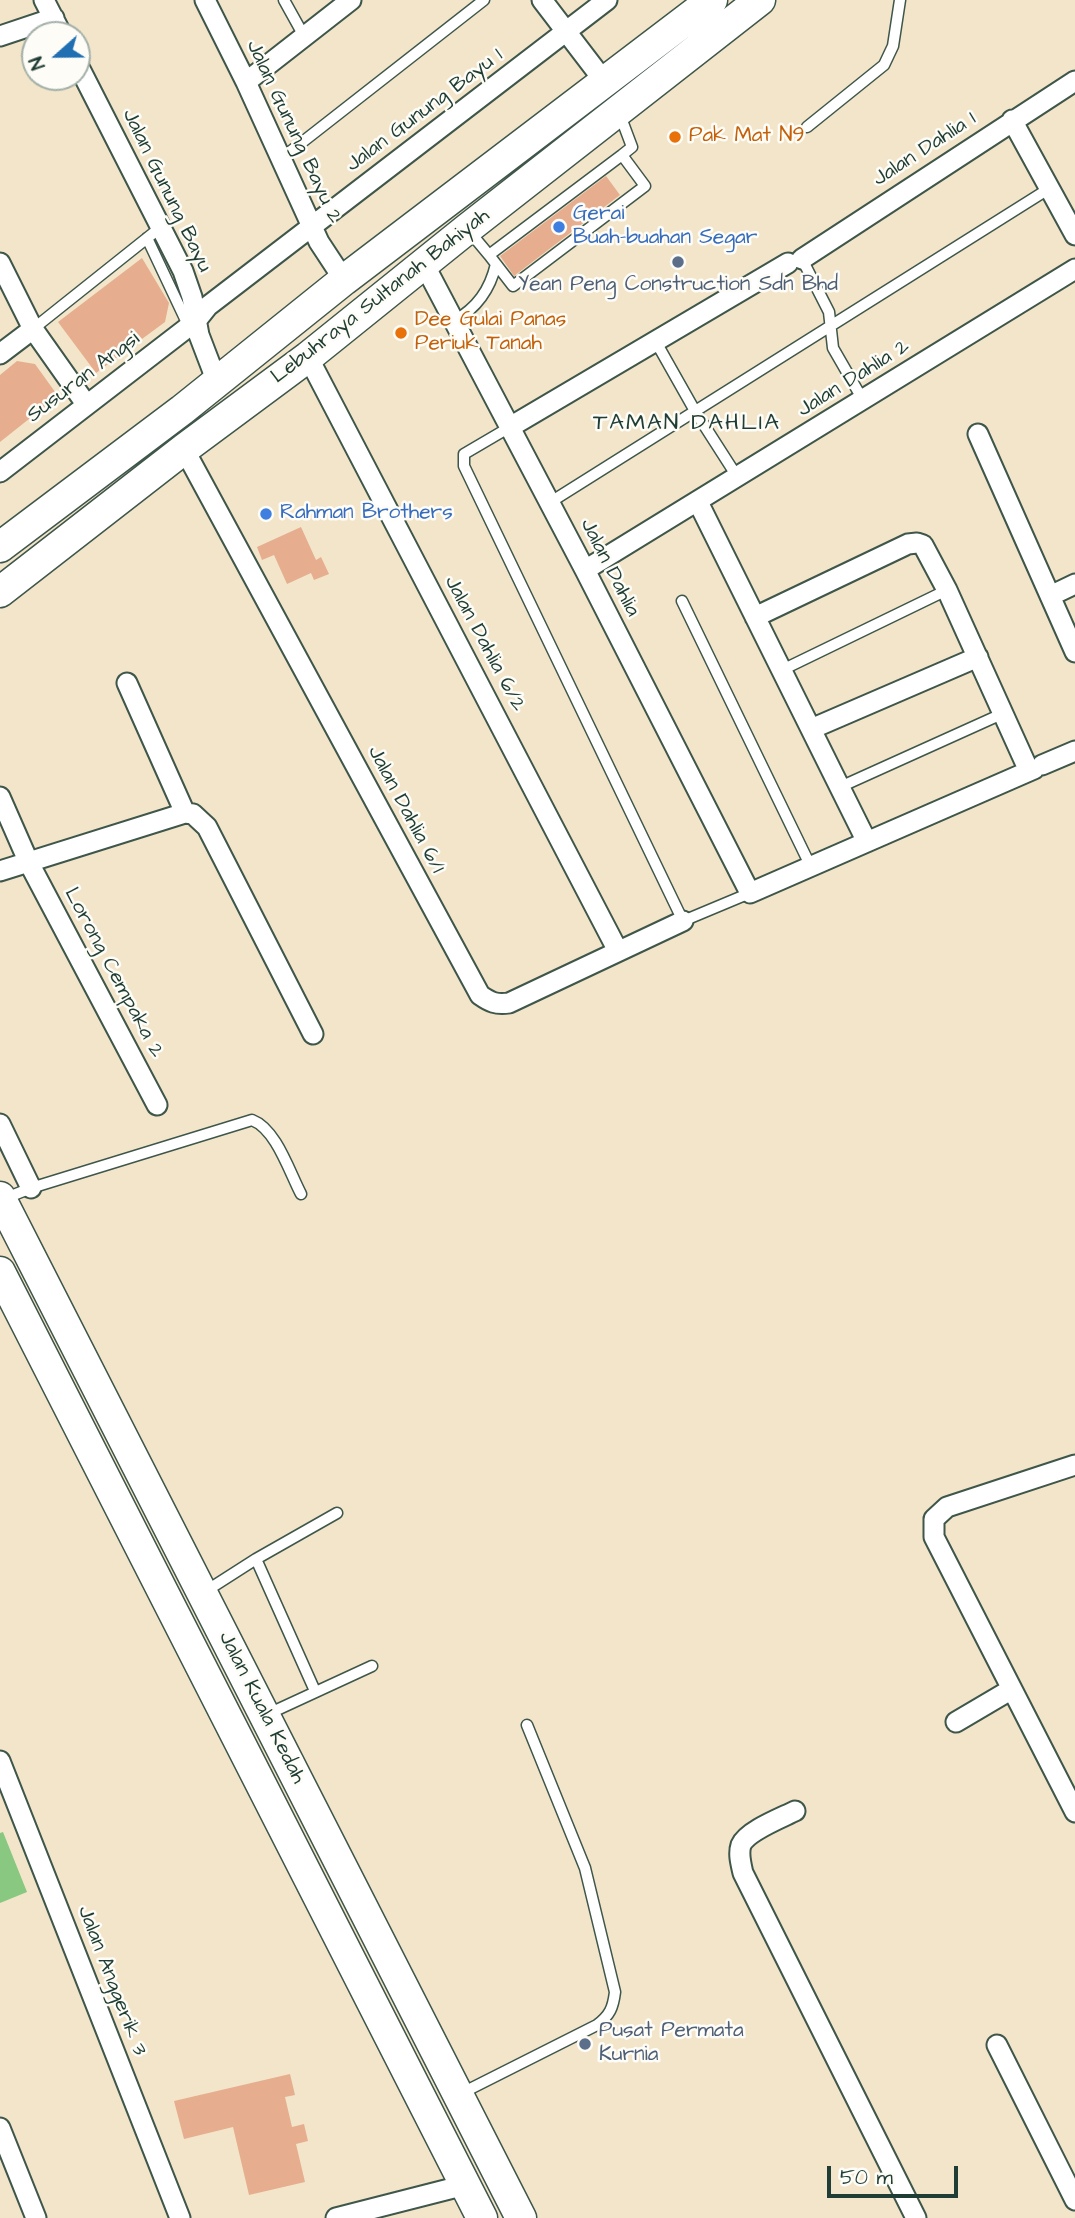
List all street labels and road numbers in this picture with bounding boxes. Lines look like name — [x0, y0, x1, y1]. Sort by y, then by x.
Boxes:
street label: Jalan Gunung Bayu 2 — [240, 36, 346, 228]
street label: Jalan Gunung Bayu 1 — [342, 44, 508, 178]
street label: Jalan Gunung Bayu — [116, 105, 216, 277]
street label: Jalan Dahlia 1 — [869, 107, 981, 193]
street label: Lebuhraya Sultanah Bahiyah — [267, 204, 495, 390]
street label: Susuran Angsi — [22, 327, 146, 429]
street label: Jalan Dahlia 2 — [793, 335, 915, 423]
street label: Jalan Dahlia — [574, 515, 644, 621]
street label: Jalan Dahlia 6/2 — [438, 572, 530, 716]
street label: Jalan Dahlia 6/1 — [361, 742, 449, 878]
street label: Lorong Cempaka 2 — [58, 884, 168, 1062]
street label: Jalan Kuala Kedah — [212, 1628, 310, 1788]
street label: Jalan Anggerik 3 — [71, 1903, 151, 2059]

